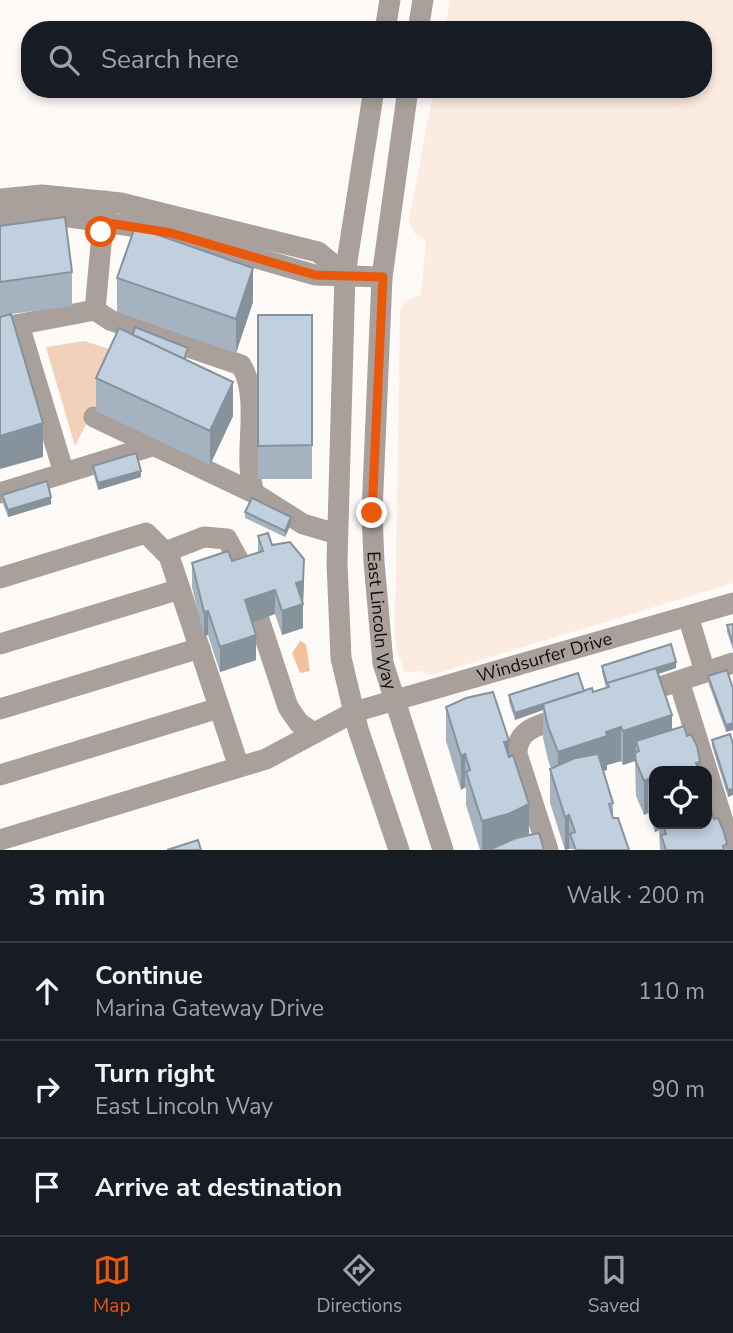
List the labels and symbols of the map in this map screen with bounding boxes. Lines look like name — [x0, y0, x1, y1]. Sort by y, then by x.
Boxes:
route start — [85, 216, 116, 247]
route end — [356, 497, 387, 528]
street label: East Lincoln Way — [362, 551, 403, 693]
street label: Windsurfer Drive — [474, 626, 615, 688]

